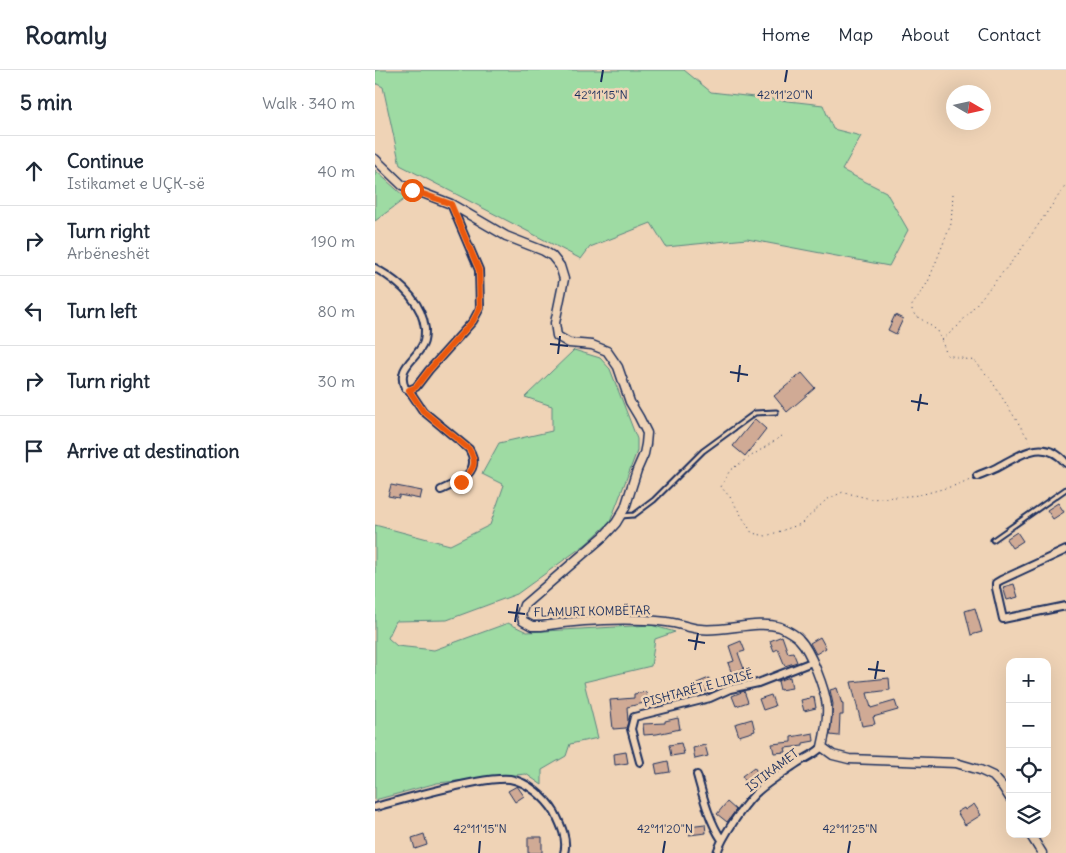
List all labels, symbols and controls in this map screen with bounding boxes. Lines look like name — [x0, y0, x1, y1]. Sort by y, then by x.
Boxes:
text: Roamly — [25, 20, 107, 50]
text: Home — [762, 23, 810, 46]
text: Map — [838, 23, 873, 46]
text: About — [901, 23, 949, 46]
text: Contact — [977, 23, 1041, 46]
north arrow — [946, 85, 991, 130]
text: 42°11'15"N — [574, 87, 628, 102]
text: 42°11'20"N — [757, 87, 813, 102]
text: 5 min — [20, 89, 72, 116]
text: Walk · 340 m — [262, 93, 355, 113]
text: Continue — [67, 149, 144, 173]
icon: ahead — [20, 157, 48, 185]
text: 40 m — [317, 161, 355, 181]
text: Istikamet e UÇK-së — [67, 173, 205, 193]
route start — [401, 179, 424, 202]
text: Turn right — [67, 219, 150, 243]
icon: right — [20, 227, 48, 255]
text: 190 m — [311, 231, 355, 251]
text: Arbëneshët — [67, 243, 150, 263]
icon: left — [20, 297, 48, 325]
text: Turn left — [67, 299, 137, 323]
text: 80 m — [317, 301, 355, 321]
icon: right — [20, 367, 48, 395]
text: Turn right — [67, 369, 150, 393]
text: 30 m — [318, 371, 355, 391]
icon: arrive — [20, 437, 48, 465]
text: Arrive at destination — [67, 439, 240, 463]
route end — [450, 471, 473, 494]
street label: FLAMURI KOMBËTAR — [533, 602, 651, 620]
map controls — [1006, 658, 1051, 838]
button: + — [1006, 658, 1051, 703]
street label: PISHTARËT E LIRISË — [641, 666, 755, 710]
button: − — [1006, 703, 1051, 748]
street label: ISTIKAMET — [743, 745, 801, 795]
button: locate — [1006, 748, 1051, 793]
button: layers — [1006, 793, 1051, 838]
text: 42°11'15"N — [453, 821, 507, 836]
text: 42°11'20"N — [637, 821, 693, 836]
text: 42°11'25"N — [822, 821, 878, 836]

